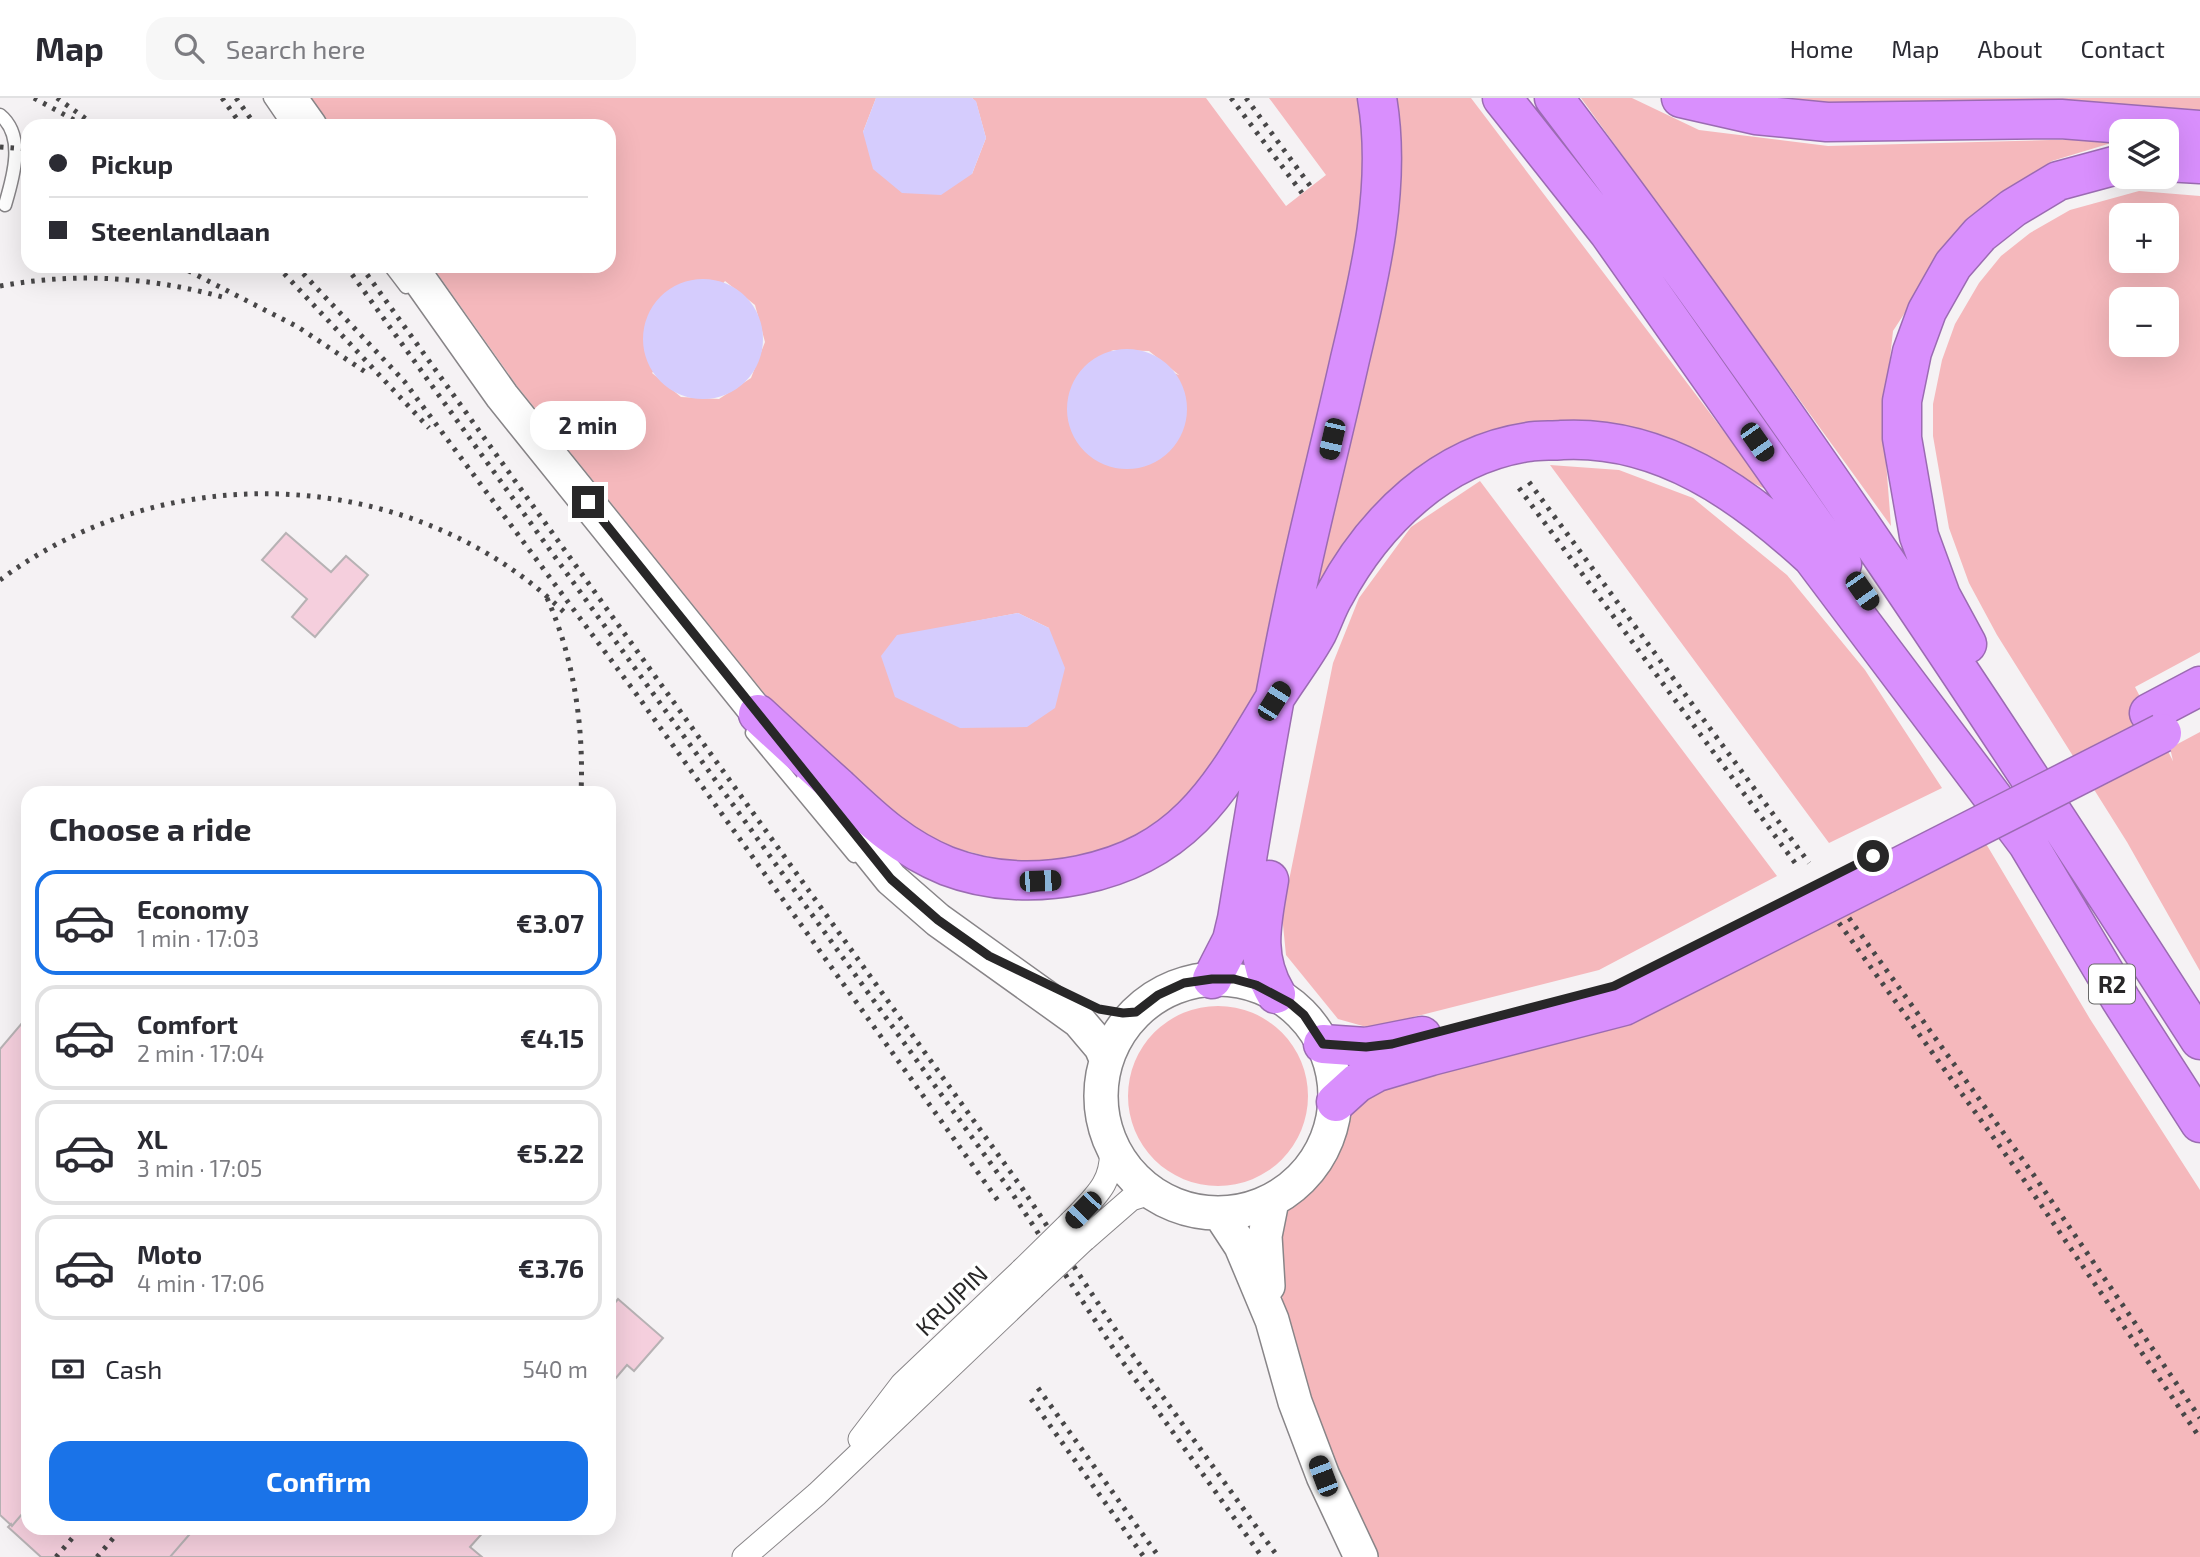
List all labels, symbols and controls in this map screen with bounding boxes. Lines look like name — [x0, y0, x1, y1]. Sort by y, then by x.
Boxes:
search box — [146, 17, 636, 80]
text: Map — [35, 28, 104, 68]
icon: search — [170, 29, 208, 67]
text: Search here — [226, 33, 365, 64]
text: Home — [1790, 34, 1853, 63]
text: Map — [1891, 34, 1939, 63]
text: About — [1977, 34, 2043, 63]
text: Contact — [2081, 34, 2165, 63]
map controls — [2109, 119, 2179, 357]
button: layers — [2109, 119, 2179, 189]
text: Pickup — [91, 148, 173, 179]
button: + — [2109, 203, 2179, 273]
text: Steenlandlaan — [91, 215, 270, 246]
button: − — [2109, 287, 2179, 357]
callout: 2 min — [530, 400, 646, 450]
text: 2 min — [559, 411, 617, 439]
car — [1318, 416, 1347, 462]
car — [1737, 419, 1778, 465]
route end — [572, 486, 604, 518]
car — [1842, 568, 1883, 614]
car — [1254, 678, 1295, 724]
text: Choose a ride — [49, 809, 252, 847]
route start — [1857, 840, 1889, 872]
car — [1019, 870, 1062, 892]
icon: car — [53, 891, 116, 954]
text: Economy — [137, 893, 249, 924]
text: €3.07 — [516, 907, 584, 938]
text: 1 min · 17:03 — [137, 924, 259, 952]
road number: R2 — [2089, 964, 2135, 1004]
icon: car — [53, 1006, 116, 1069]
text: Comfort — [137, 1008, 238, 1039]
text: €4.15 — [520, 1022, 584, 1053]
text: 2 min · 17:04 — [137, 1039, 264, 1067]
icon: car — [53, 1121, 116, 1184]
text: XL — [137, 1123, 168, 1154]
text: €5.22 — [516, 1137, 584, 1168]
text: 3 min · 17:05 — [137, 1154, 262, 1182]
car — [1061, 1188, 1106, 1232]
icon: car — [53, 1236, 116, 1299]
text: Moto — [137, 1238, 202, 1269]
text: €3.76 — [518, 1252, 584, 1283]
street label: KRUIPIN — [909, 1259, 993, 1341]
text: 4 min · 17:06 — [137, 1269, 265, 1297]
icon: cash — [49, 1350, 87, 1388]
text: Cash — [105, 1353, 162, 1384]
text: 540 m — [522, 1355, 588, 1383]
button: Confirm — [49, 1441, 588, 1521]
car — [1306, 1453, 1341, 1499]

